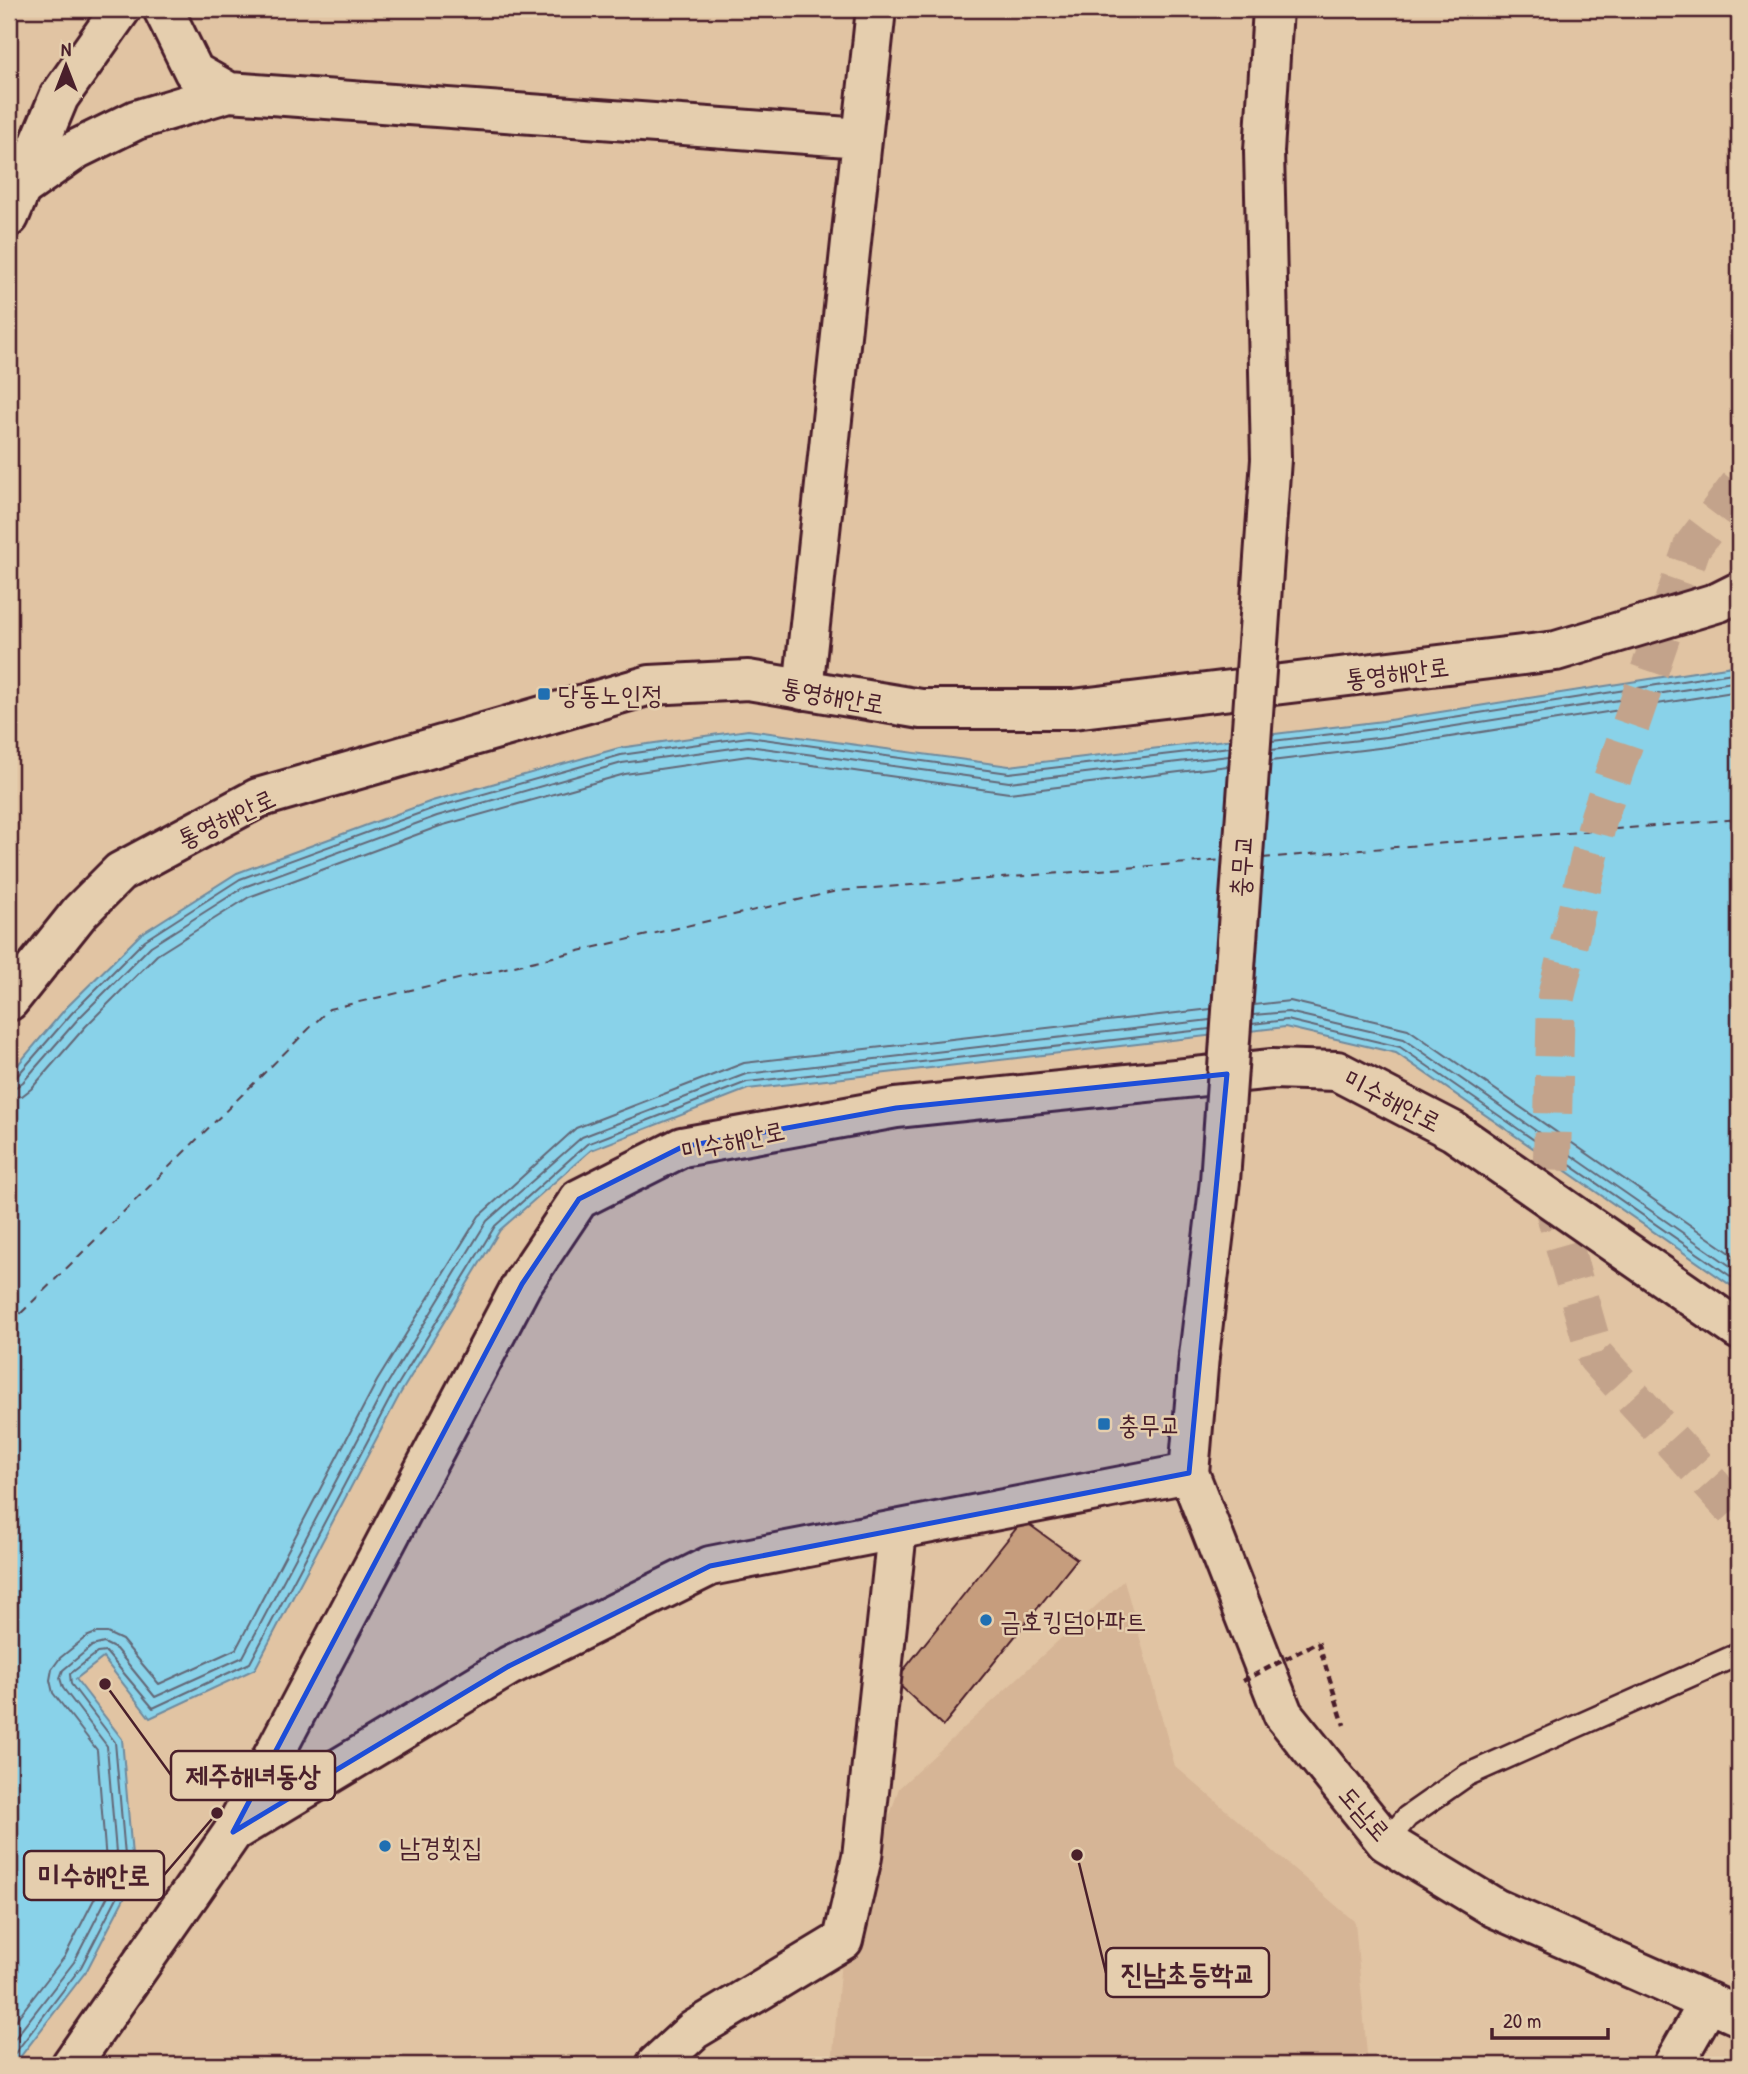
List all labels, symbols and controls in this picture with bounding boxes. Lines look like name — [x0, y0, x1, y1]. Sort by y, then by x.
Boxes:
north arrow — [32, 32, 102, 102]
text: N — [61, 36, 71, 62]
street label: 통영해안로 — [1343, 648, 1451, 696]
street label: 통영해안로 — [778, 669, 888, 721]
place label: 당동노인정 — [558, 677, 663, 712]
marker: 당동노인정 — [536, 686, 552, 702]
street label: 통영해안로 — [171, 780, 281, 856]
street label: 충무교 — [1221, 833, 1261, 899]
street label: 미수해안로 — [1338, 1061, 1448, 1139]
street label: 미수해안로 — [678, 1112, 788, 1168]
place label: 충무교 — [1118, 1407, 1181, 1442]
marker: 충무교 — [1096, 1416, 1112, 1432]
place label: 금호킹덤아파트 — [1000, 1603, 1146, 1638]
marker: 금호킹덤아파트 — [978, 1612, 994, 1628]
callout: 제주해녀동상 — [171, 1751, 335, 1800]
text: 제주해녀동상 — [185, 1756, 321, 1794]
street label: 도남로 — [1331, 1778, 1399, 1848]
place label: 남경횟집 — [399, 1829, 483, 1864]
marker: 남경횟집 — [377, 1838, 393, 1854]
callout: 미수해안로 — [24, 1851, 164, 1900]
text: 미수해안로 — [38, 1856, 150, 1894]
callout: 진남초등학교 — [1106, 1948, 1269, 1997]
text: 진남초등학교 — [1120, 1954, 1256, 1992]
scale bar — [1492, 1997, 1608, 2041]
text: 20 m — [1503, 2006, 1541, 2035]

